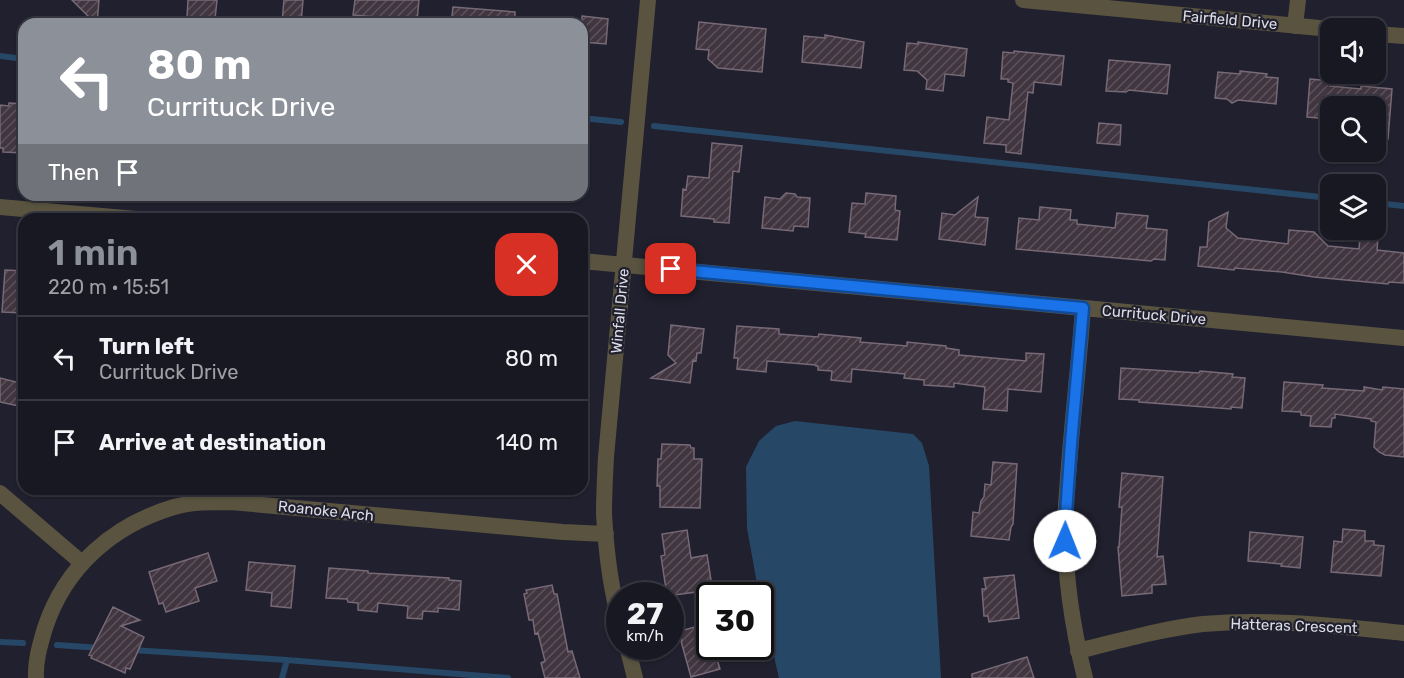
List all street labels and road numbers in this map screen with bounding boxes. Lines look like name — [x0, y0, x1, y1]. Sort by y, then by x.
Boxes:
street label: Fairfield Drive — [1182, 7, 1278, 33]
street label: Winfall Drive — [607, 268, 633, 354]
street label: Currituck Drive — [1101, 301, 1207, 329]
street label: Roanoke Arch — [277, 497, 375, 525]
street label: Hatteras Crescent — [1230, 615, 1358, 637]

